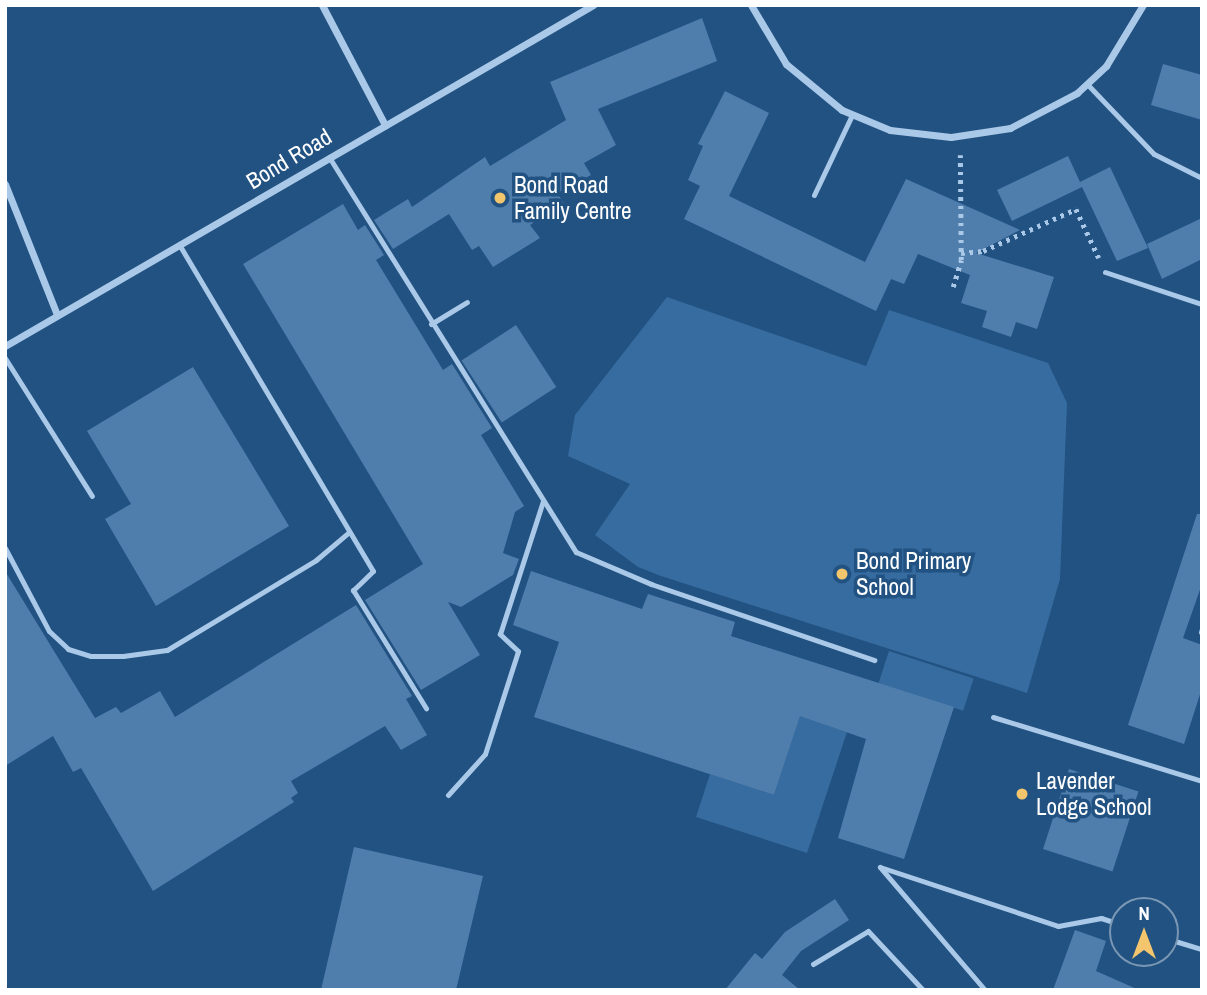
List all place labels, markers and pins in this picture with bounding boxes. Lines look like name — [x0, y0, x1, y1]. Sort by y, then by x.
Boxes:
place label: Bond Road Family Centre — [514, 171, 632, 225]
marker: Bond Road Family Centre — [492, 190, 508, 206]
place label: Bond Primary School — [856, 547, 971, 601]
marker: Bond Primary School — [834, 566, 850, 582]
place label: Lavender Lodge School — [1036, 767, 1151, 821]
marker: Lavender Lodge School — [1014, 786, 1030, 802]

